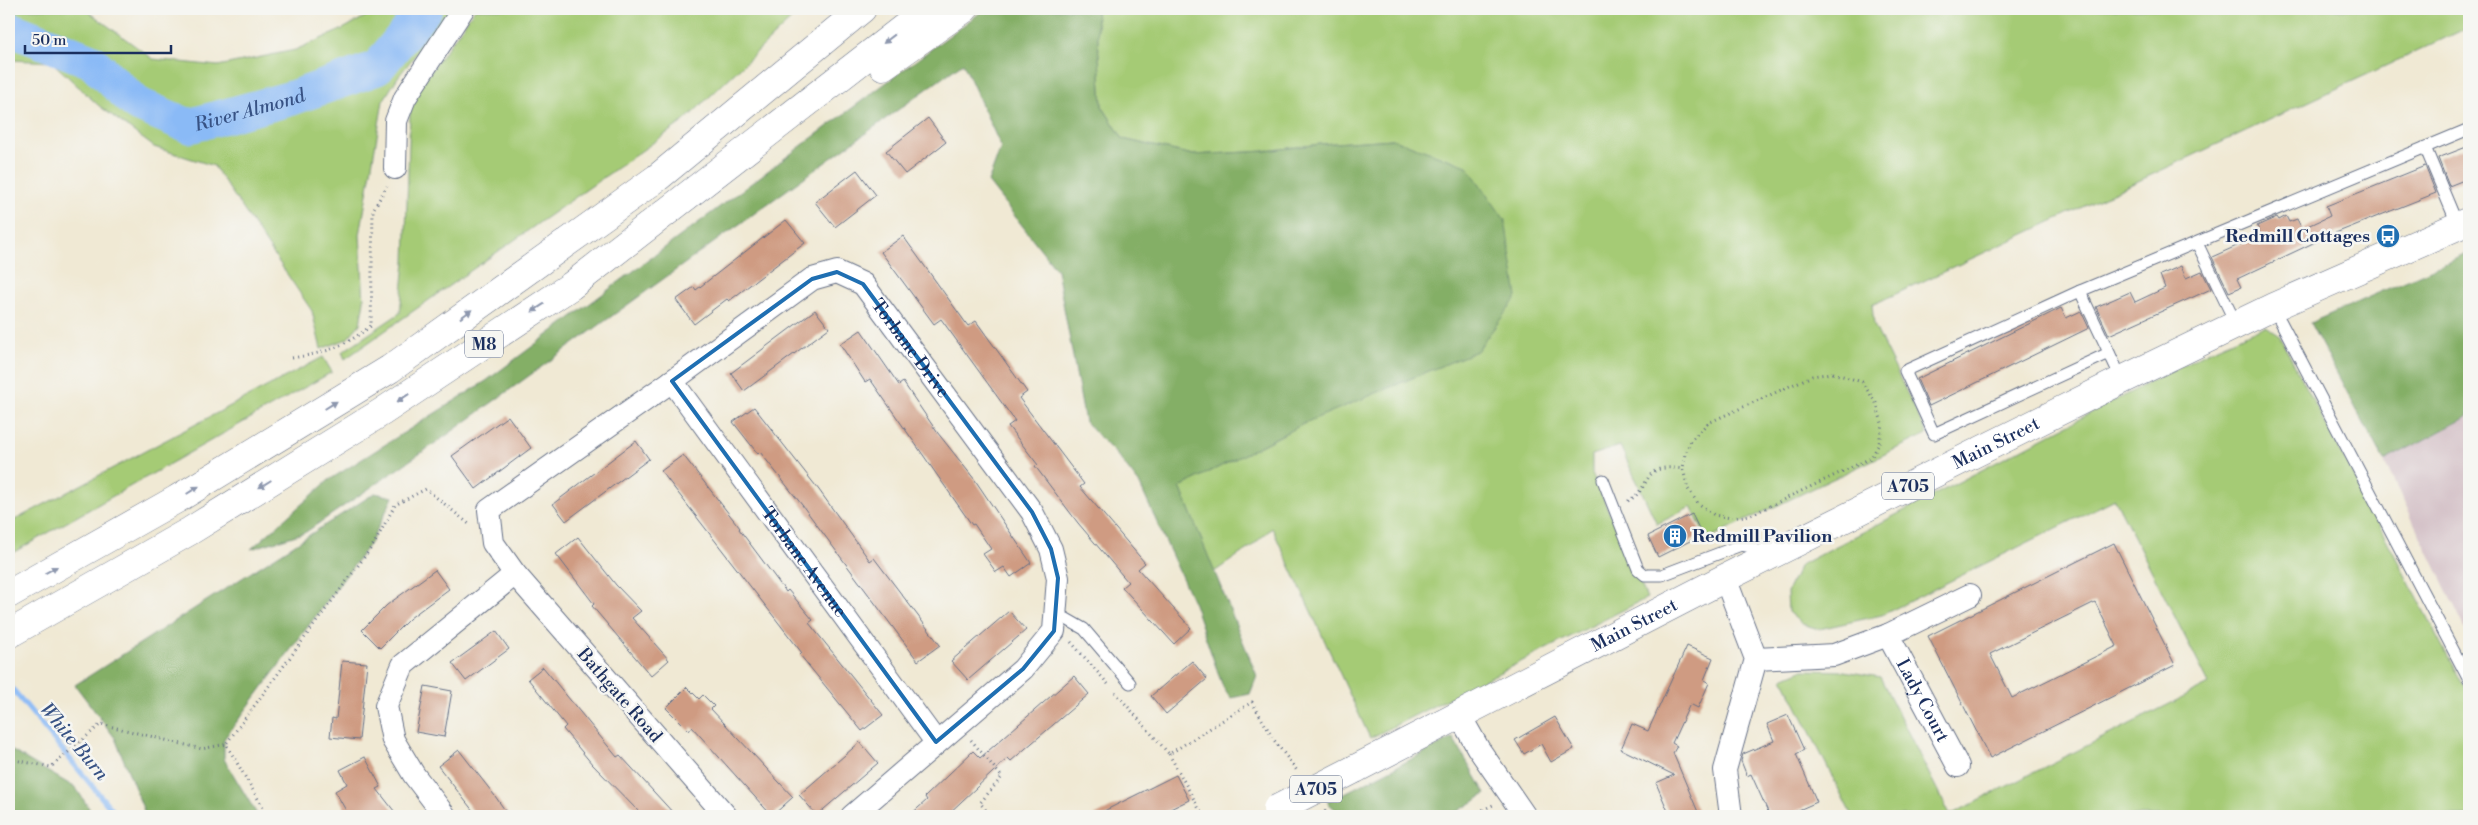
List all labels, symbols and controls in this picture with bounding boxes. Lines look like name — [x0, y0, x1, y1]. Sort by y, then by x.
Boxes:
scale bar — [25, 22, 171, 54]
text: 50 m — [32, 31, 66, 50]
one-way arrow — [883, 33, 896, 44]
water label: River Almond — [191, 83, 310, 137]
bus stop icon: Redmill Cottages — [2375, 223, 2401, 249]
place label: Redmill Cottages — [2225, 225, 2370, 248]
street label: Torbane Drive — [866, 294, 954, 403]
one-way arrow — [531, 303, 545, 313]
one-way arrow — [459, 309, 472, 320]
road number: M8 — [465, 330, 503, 358]
one-way arrow — [396, 393, 410, 403]
one-way arrow — [325, 400, 338, 409]
street label: Main Street — [1949, 412, 2044, 475]
road number: A705 — [1882, 472, 1934, 500]
one-way arrow — [259, 480, 272, 489]
one-way arrow — [186, 485, 199, 494]
street label: Torbane Avenue — [756, 502, 852, 622]
building icon: Redmill Pavilion — [1662, 523, 1688, 549]
place label: Redmill Pavilion — [1692, 525, 1832, 548]
one-way arrow — [44, 566, 59, 574]
street label: Main Street — [1587, 593, 1682, 657]
street label: Bathgate Road — [571, 642, 668, 748]
street label: Lady Court — [1891, 655, 1954, 747]
water label: White Burn — [35, 698, 114, 786]
road number: A705 — [1290, 776, 1342, 802]

